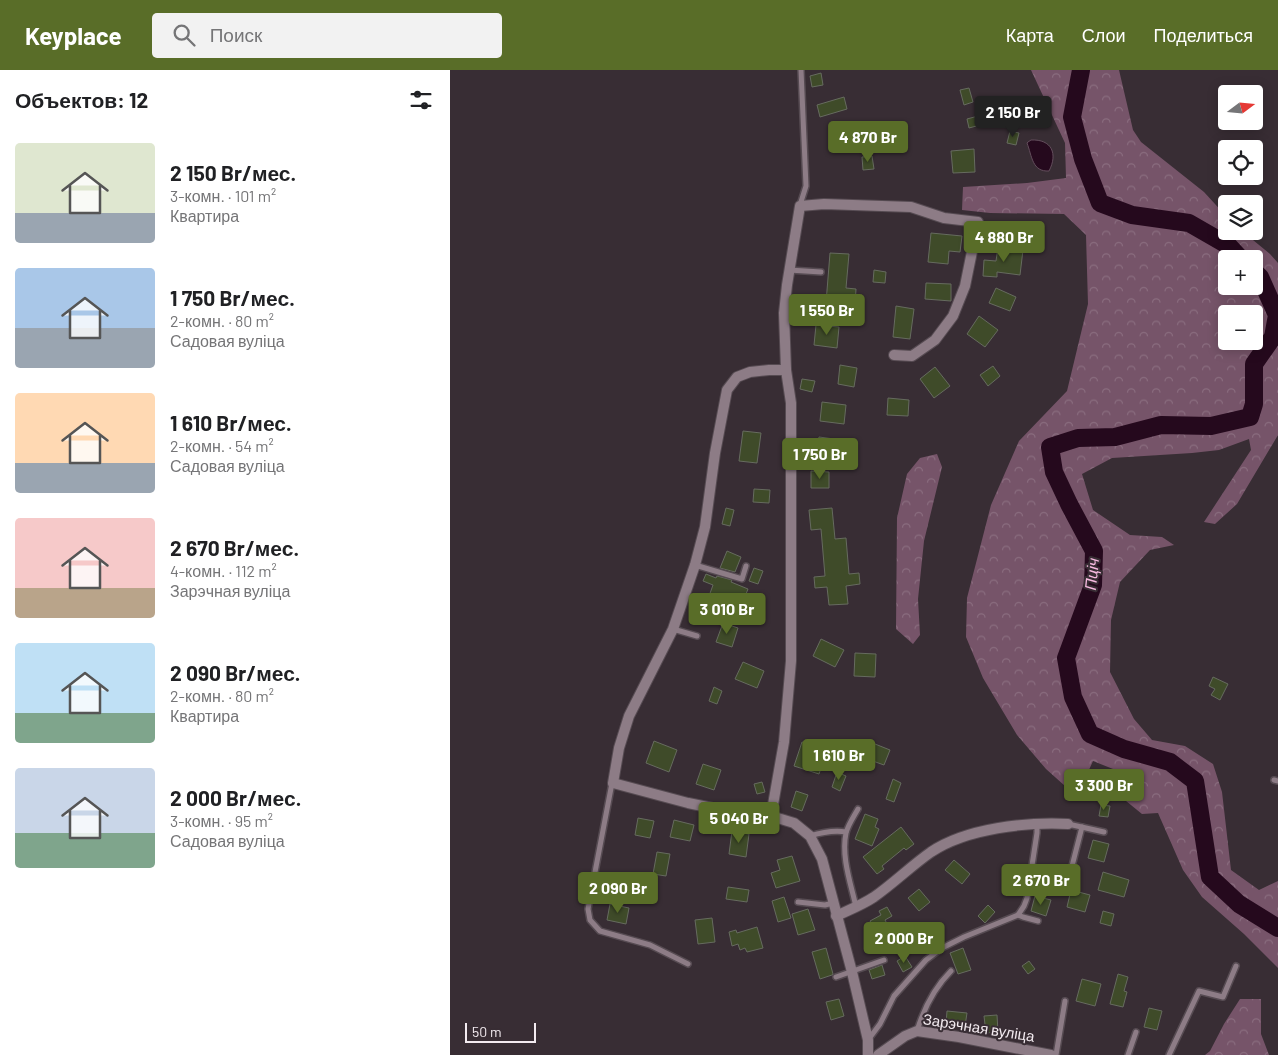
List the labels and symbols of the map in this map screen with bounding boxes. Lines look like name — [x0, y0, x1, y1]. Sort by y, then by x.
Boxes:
north arrow — [1218, 85, 1262, 130]
pin: 2 150 Br — [961, 96, 1065, 138]
pin: 4 870 Br — [816, 121, 920, 163]
pin: 4 880 Br — [952, 220, 1056, 263]
pin: 1 550 Br — [775, 294, 879, 336]
pin: 1 750 Br — [768, 438, 872, 480]
water label: Пціч — [1080, 557, 1102, 591]
pin: 3 010 Br — [675, 592, 779, 635]
pin: 1 610 Br — [787, 738, 891, 781]
pin: 3 300 Br — [1052, 768, 1156, 811]
pin: 5 040 Br — [687, 802, 791, 844]
pin: 2 670 Br — [989, 864, 1093, 906]
pin: 2 090 Br — [566, 872, 670, 914]
pin: 2 000 Br — [852, 922, 956, 964]
street label: Зарэчная вуліца — [922, 1009, 1037, 1045]
scale bar — [465, 1020, 536, 1043]

